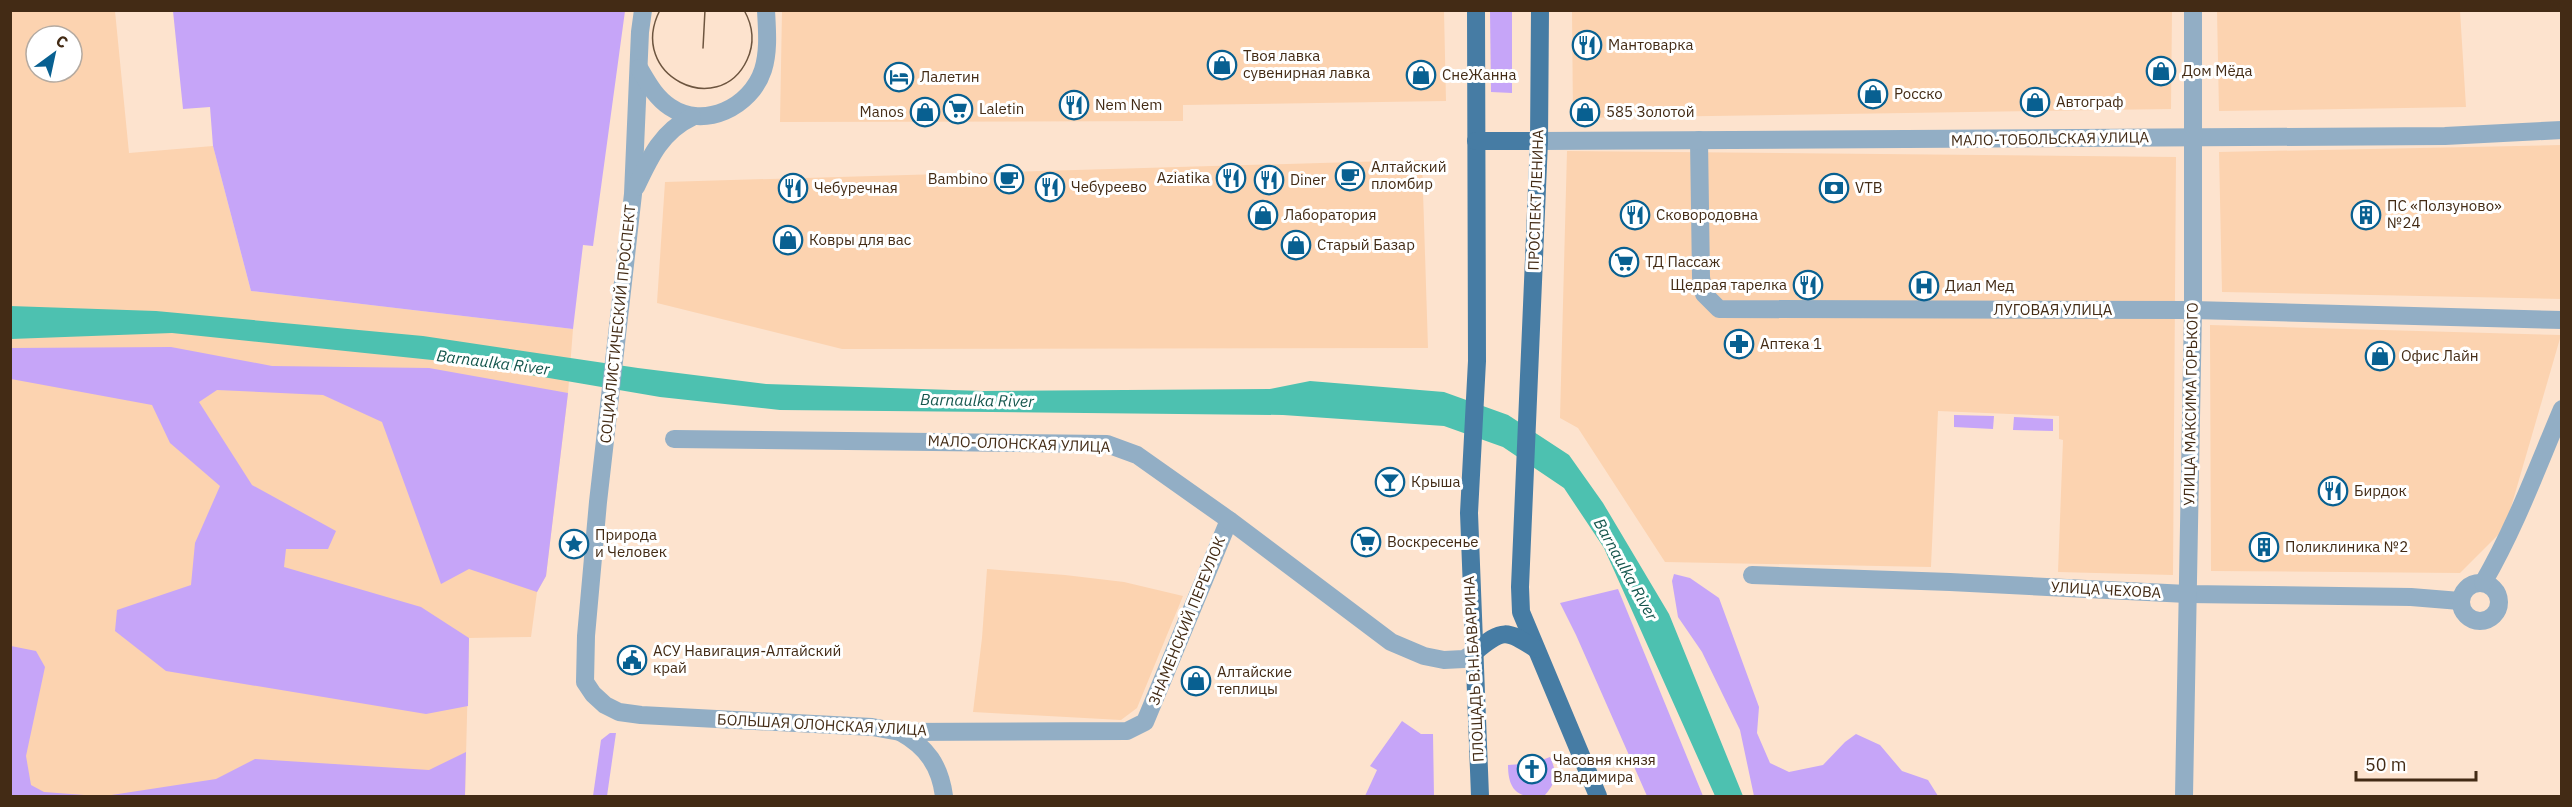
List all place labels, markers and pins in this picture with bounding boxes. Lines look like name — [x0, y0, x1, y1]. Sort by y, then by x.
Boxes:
restaurant icon: Мантоварка — [1571, 29, 1603, 61]
place label: Мантоварка — [1608, 35, 1693, 54]
place label: Твоя лавка сувенирная лавка — [1243, 46, 1370, 82]
shop icon: Твоя лавка сувенирная лавка — [1206, 49, 1238, 81]
shop icon: Дом Мёда — [2145, 55, 2177, 87]
shop icon: СнеЖанна — [1405, 59, 1437, 91]
hotel icon: Лалетин — [883, 61, 915, 93]
place label: Дом Мёда — [2182, 61, 2253, 80]
place label: СнеЖанна — [1442, 65, 1516, 84]
place label: Лалетин — [920, 67, 980, 86]
shop icon: Росско — [1857, 78, 1889, 110]
place label: Росско — [1894, 84, 1943, 103]
shop icon: Автограф — [2019, 86, 2051, 118]
restaurant icon: Nem Nem — [1058, 89, 1090, 121]
place label: Автограф — [2056, 92, 2124, 111]
supermarket icon: Laletin — [942, 93, 974, 125]
place label: Nem Nem — [1095, 95, 1162, 114]
shop icon: Manos — [909, 96, 941, 128]
shop icon: 585 Золотой — [1569, 96, 1601, 128]
place label: Laletin — [979, 99, 1024, 118]
place label: Manos — [860, 102, 904, 121]
place label: 585 Золотой — [1606, 102, 1695, 121]
place label: Алтайский пломбир — [1371, 157, 1446, 193]
cafe icon: Алтайский пломбир — [1334, 160, 1366, 192]
restaurant icon: Aziatika — [1215, 162, 1247, 194]
cafe icon: Bambino — [993, 163, 1025, 195]
restaurant icon: Diner — [1253, 164, 1285, 196]
place label: Aziatika — [1157, 168, 1210, 187]
place label: Bambino — [928, 169, 988, 188]
place label: Diner — [1290, 170, 1327, 189]
restaurant icon: Чебуреево — [1034, 171, 1066, 203]
restaurant icon: Чебуречная — [777, 172, 809, 204]
bank icon: VTB — [1818, 172, 1850, 204]
place label: Чебуреево — [1071, 177, 1147, 196]
place label: Чебуречная — [814, 178, 898, 197]
place label: VTB — [1855, 178, 1883, 197]
place label: ПС «Ползуново» №24 — [2387, 196, 2502, 232]
shop icon: Лаборатория — [1247, 199, 1279, 231]
restaurant icon: Сковородовна — [1619, 199, 1651, 231]
building icon: ПС «Ползуново» №24 — [2350, 199, 2382, 231]
place label: Лаборатория — [1284, 205, 1376, 224]
place label: Сковородовна — [1656, 205, 1758, 224]
shop icon: Ковры для вас — [772, 224, 804, 256]
shop icon: Старый Базар — [1280, 229, 1312, 261]
place label: Ковры для вас — [809, 230, 912, 249]
place label: Старый Базар — [1317, 235, 1415, 254]
supermarket icon: ТД Пассаж — [1608, 246, 1640, 278]
place label: ТД Пассаж — [1645, 252, 1720, 271]
restaurant icon: Щедрая тарелка — [1792, 269, 1824, 301]
hospital icon: Диал Мед — [1908, 270, 1940, 302]
place label: Щедрая тарелка — [1670, 275, 1787, 294]
place label: Диал Мед — [1945, 276, 2014, 295]
pharmacy icon: Аптека 1 — [1723, 328, 1755, 360]
place label: Аптека 1 — [1760, 334, 1822, 353]
shop icon: Офис Лайн — [2364, 340, 2396, 372]
place label: Офис Лайн — [2401, 346, 2479, 365]
bar icon: Крыша — [1374, 466, 1406, 498]
place label: Крыша — [1411, 472, 1460, 491]
restaurant icon: Бирдок — [2317, 475, 2349, 507]
place label: Бирдок — [2354, 481, 2407, 500]
place label: Природа и Человек — [595, 525, 667, 561]
supermarket icon: Воскресенье — [1350, 526, 1382, 558]
place icon: Природа и Человек — [558, 528, 590, 560]
building icon: Поликлиника №2 — [2248, 531, 2280, 563]
place label: Воскресенье — [1387, 532, 1478, 551]
place label: Поликлиника №2 — [2285, 537, 2408, 556]
place label: АСУ Навигация-Алтайский край — [653, 641, 841, 677]
public building icon: АСУ Навигация-Алтайский край — [616, 644, 648, 676]
place label: Алтайские теплицы — [1217, 662, 1292, 698]
shop icon: Алтайские теплицы — [1180, 665, 1212, 697]
place label: Часовня князя Владимира — [1553, 750, 1656, 786]
church icon: Часовня князя Владимира — [1516, 753, 1548, 785]

